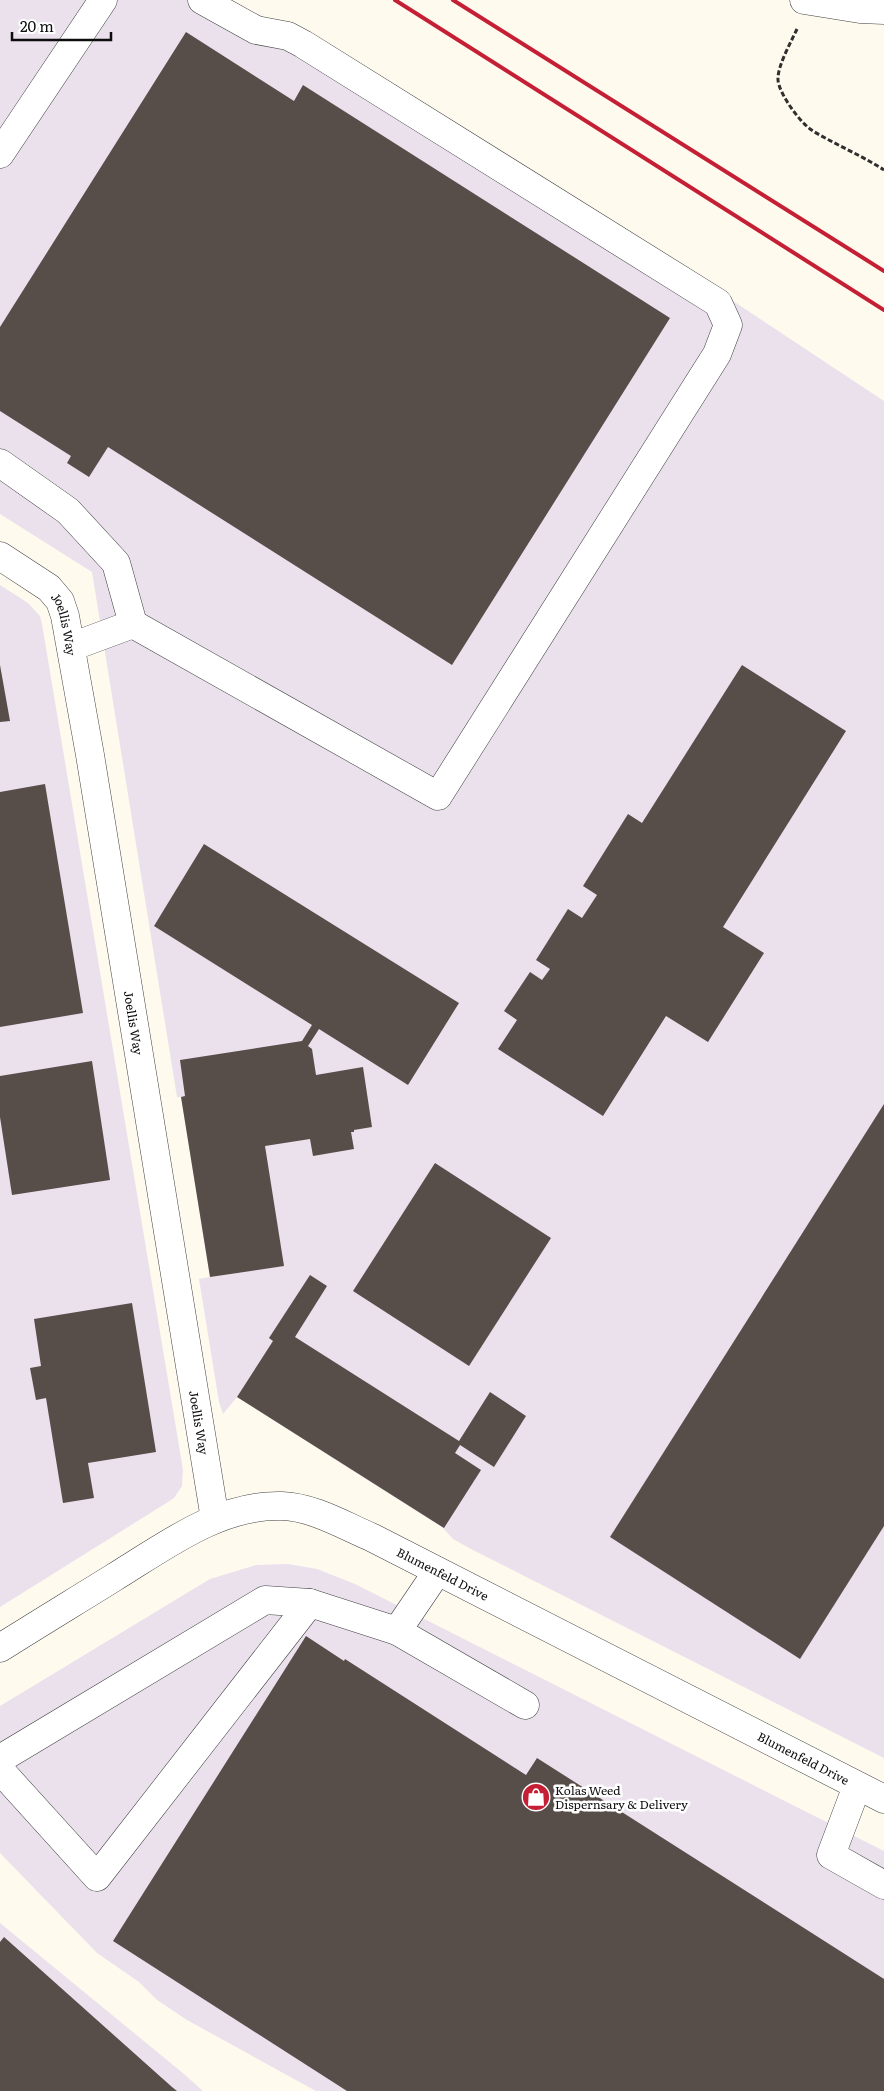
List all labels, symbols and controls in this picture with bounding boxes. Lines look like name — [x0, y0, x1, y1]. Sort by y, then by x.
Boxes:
scale bar — [12, 10, 111, 42]
text: 20 m — [20, 14, 54, 37]
street label: Joellis Way — [47, 588, 81, 657]
street label: Joellis Way — [120, 989, 148, 1056]
street label: Joellis Way — [185, 1389, 213, 1456]
street label: Blumenfeld Drive — [394, 1543, 492, 1605]
street label: Blumenfeld Drive — [754, 1727, 852, 1789]
place label: Kolas Weed Dispernsary & Delivery — [555, 1781, 688, 1813]
shop icon: Kolas Weed Dispernsary & Delivery — [521, 1782, 551, 1812]

